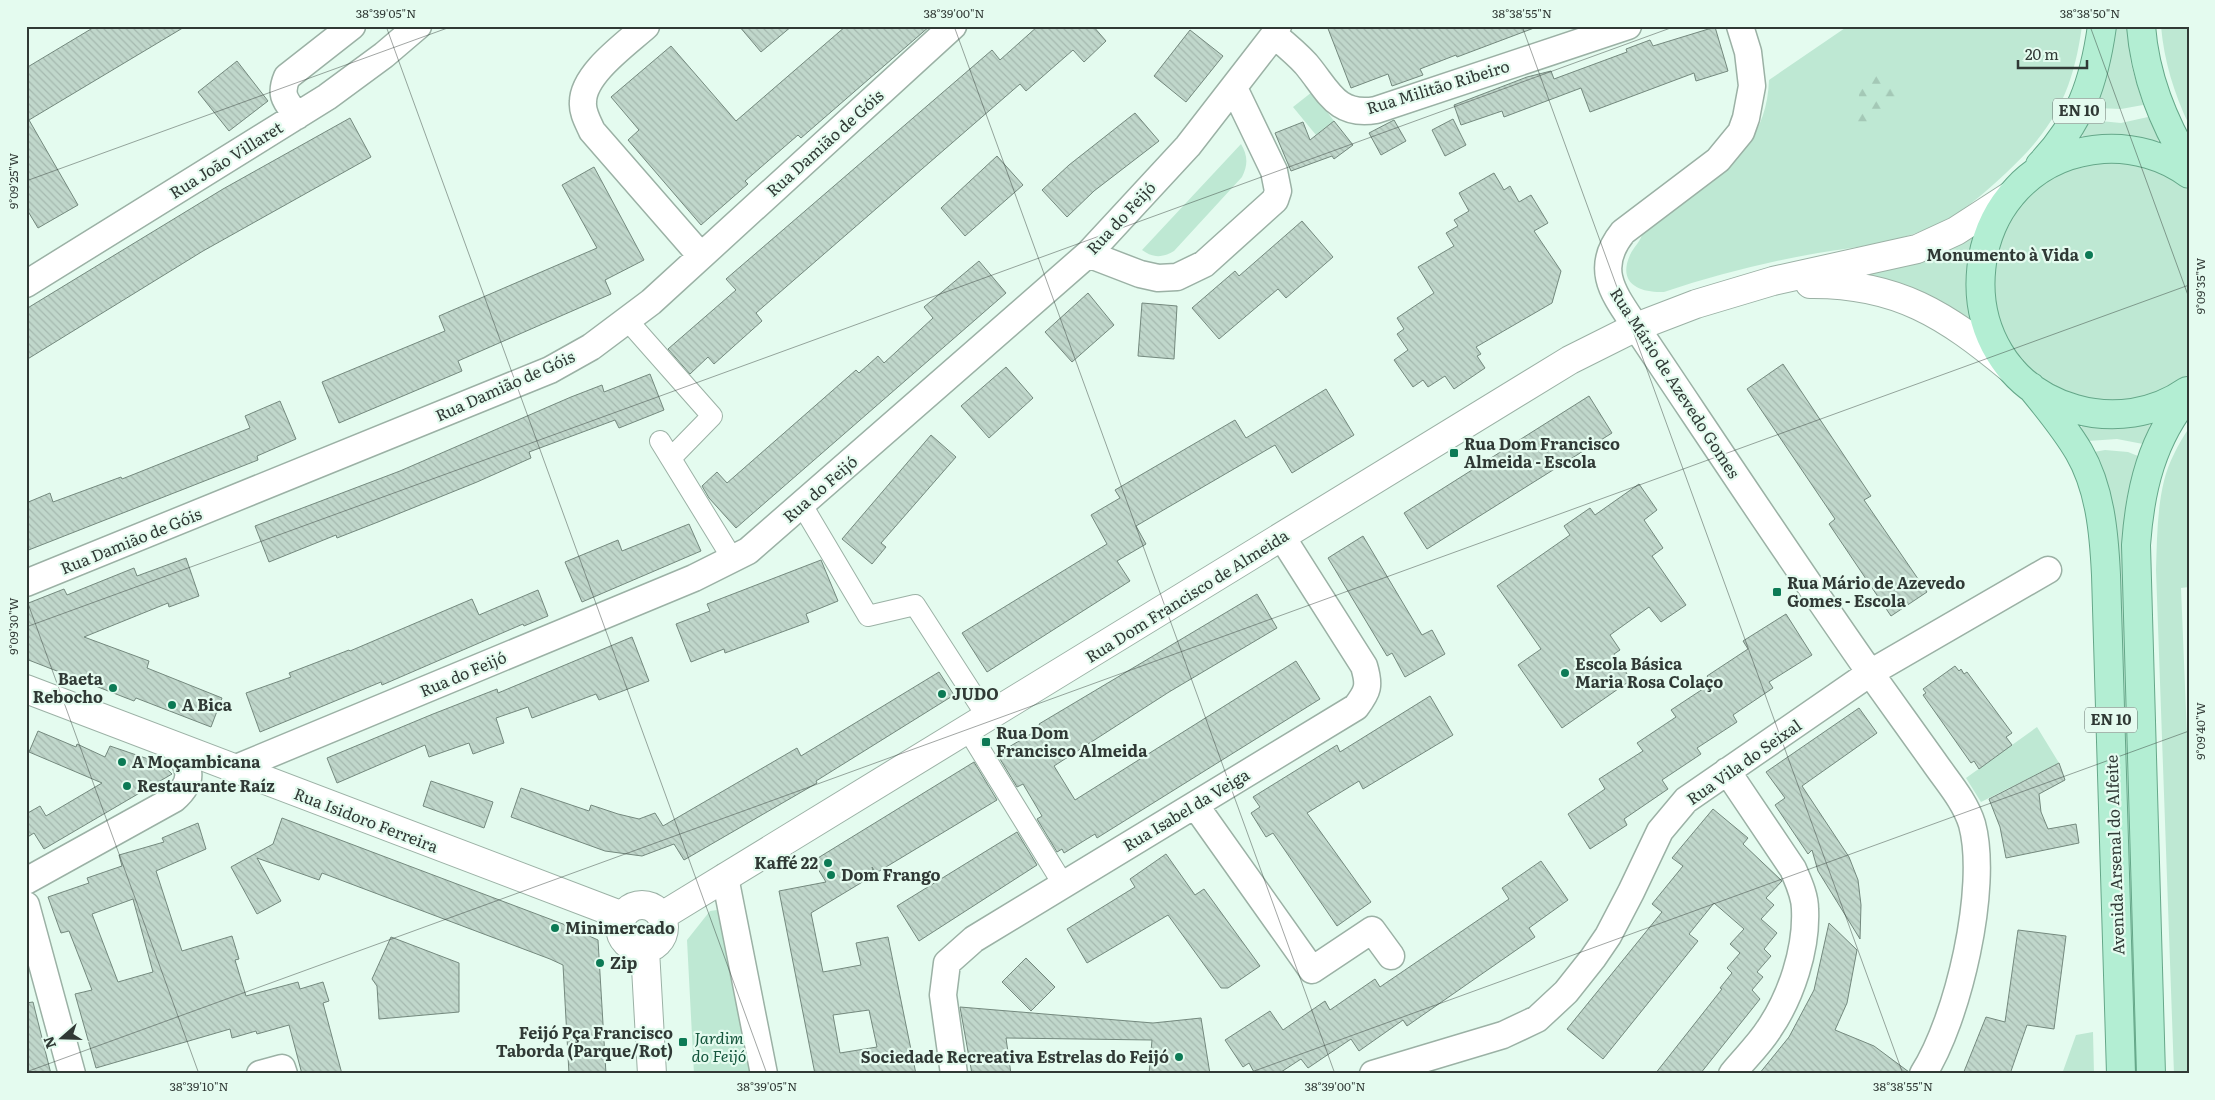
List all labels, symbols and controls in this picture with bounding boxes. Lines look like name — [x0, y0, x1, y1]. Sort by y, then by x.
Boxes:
text: 38°39'05"N — [356, 4, 416, 22]
text: 38°39'00"N — [923, 4, 985, 22]
text: 38°38'55"N — [1492, 4, 1552, 22]
text: 38°38'50"N — [2060, 4, 2120, 22]
scale bar — [2018, 38, 2086, 70]
text: 20 m — [2025, 42, 2059, 65]
street label: Rua Militão Ribeiro — [1363, 53, 1512, 119]
street label: Rua Damião de Góis — [760, 83, 888, 202]
road number: EN 10 — [2053, 98, 2105, 124]
street label: Rua João Villaret — [164, 114, 287, 204]
text: 9°09'25"W — [4, 153, 22, 209]
street label: Rua do Feijó — [1080, 175, 1160, 259]
place label: Monumento à Vida — [1926, 242, 2080, 266]
marker: Monumento à Vida — [2083, 249, 2095, 261]
text: 9°09'35"W — [2191, 258, 2209, 314]
street label: Rua Mário de Azevedo Gomes — [1605, 282, 1747, 482]
street label: Rua Damião de Góis — [431, 343, 578, 427]
place label: Rua Dom Francisco Almeida - Escola — [1464, 431, 1620, 473]
marker: Rua Dom Francisco Almeida - Escola — [1448, 447, 1460, 459]
street label: Rua do Feijó — [777, 449, 862, 528]
street label: Rua Damião de Góis — [56, 501, 205, 579]
street label: Rua Dom Francisco de Almeida — [1080, 522, 1293, 668]
place label: Rua Mário de Azevedo Gomes - Escola — [1787, 570, 1965, 612]
marker: Rua Mário de Azevedo Gomes - Escola — [1771, 586, 1783, 598]
text: 9°09'30"W — [4, 597, 22, 655]
street label: Rua do Feijó — [415, 644, 510, 702]
place label: Escola Básica Maria Rosa Colaço — [1575, 651, 1723, 693]
place label: Baeta Rebocho — [33, 666, 104, 708]
marker: Escola Básica Maria Rosa Colaço — [1559, 667, 1571, 679]
place label: JUDO — [952, 681, 999, 705]
marker: Baeta Rebocho — [107, 682, 119, 694]
marker: JUDO — [936, 688, 948, 700]
place label: A Bica — [182, 692, 233, 716]
marker: A Bica — [166, 699, 178, 711]
text: 9°09'40"W — [2191, 702, 2209, 760]
road number: EN 10 — [2085, 708, 2137, 732]
street label: Rua Vila do Seixal — [1681, 713, 1806, 810]
place label: Rua Dom Francisco Almeida — [996, 720, 1148, 762]
marker: Rua Dom Francisco Almeida — [980, 736, 992, 748]
place label: A Moçambicana — [132, 749, 261, 773]
street label: Avenida Arsenal do Alfeite — [2099, 754, 2129, 956]
marker: A Moçambicana — [116, 756, 128, 768]
street label: Rua Isabel da Veiga — [1118, 762, 1254, 857]
place label: Restaurante Raíz — [137, 773, 275, 797]
marker: Restaurante Raíz — [121, 780, 133, 792]
street label: Rua Isidoro Ferreira — [291, 780, 442, 858]
place label: Kaffé 22 — [754, 850, 818, 874]
marker: Kaffé 22 — [822, 857, 834, 869]
place label: Dom Frango — [841, 862, 940, 886]
marker: Dom Frango — [825, 869, 837, 881]
place label: Minimercado — [565, 915, 675, 939]
marker: Minimercado — [549, 922, 561, 934]
place label: Zip — [610, 950, 637, 974]
marker: Zip — [594, 957, 606, 969]
north arrow — [38, 1012, 88, 1062]
place label: Feijó Pça Francisco Taborda (Parque/Rot) — [496, 1020, 673, 1062]
park label: Jardim do Feijó — [692, 1025, 746, 1067]
text: N — [37, 1034, 60, 1052]
marker: Feijó Pça Francisco Taborda (Parque/Rot) — [677, 1036, 689, 1048]
place label: Sociedade Recreativa Estrelas do Feijó — [861, 1044, 1169, 1068]
marker: Sociedade Recreativa Estrelas do Feijó — [1173, 1051, 1185, 1063]
text: 38°39'10"N — [169, 1077, 229, 1095]
text: 38°39'05"N — [737, 1077, 797, 1095]
text: 38°39'00"N — [1304, 1077, 1366, 1095]
text: 38°38'55"N — [1873, 1077, 1933, 1095]

